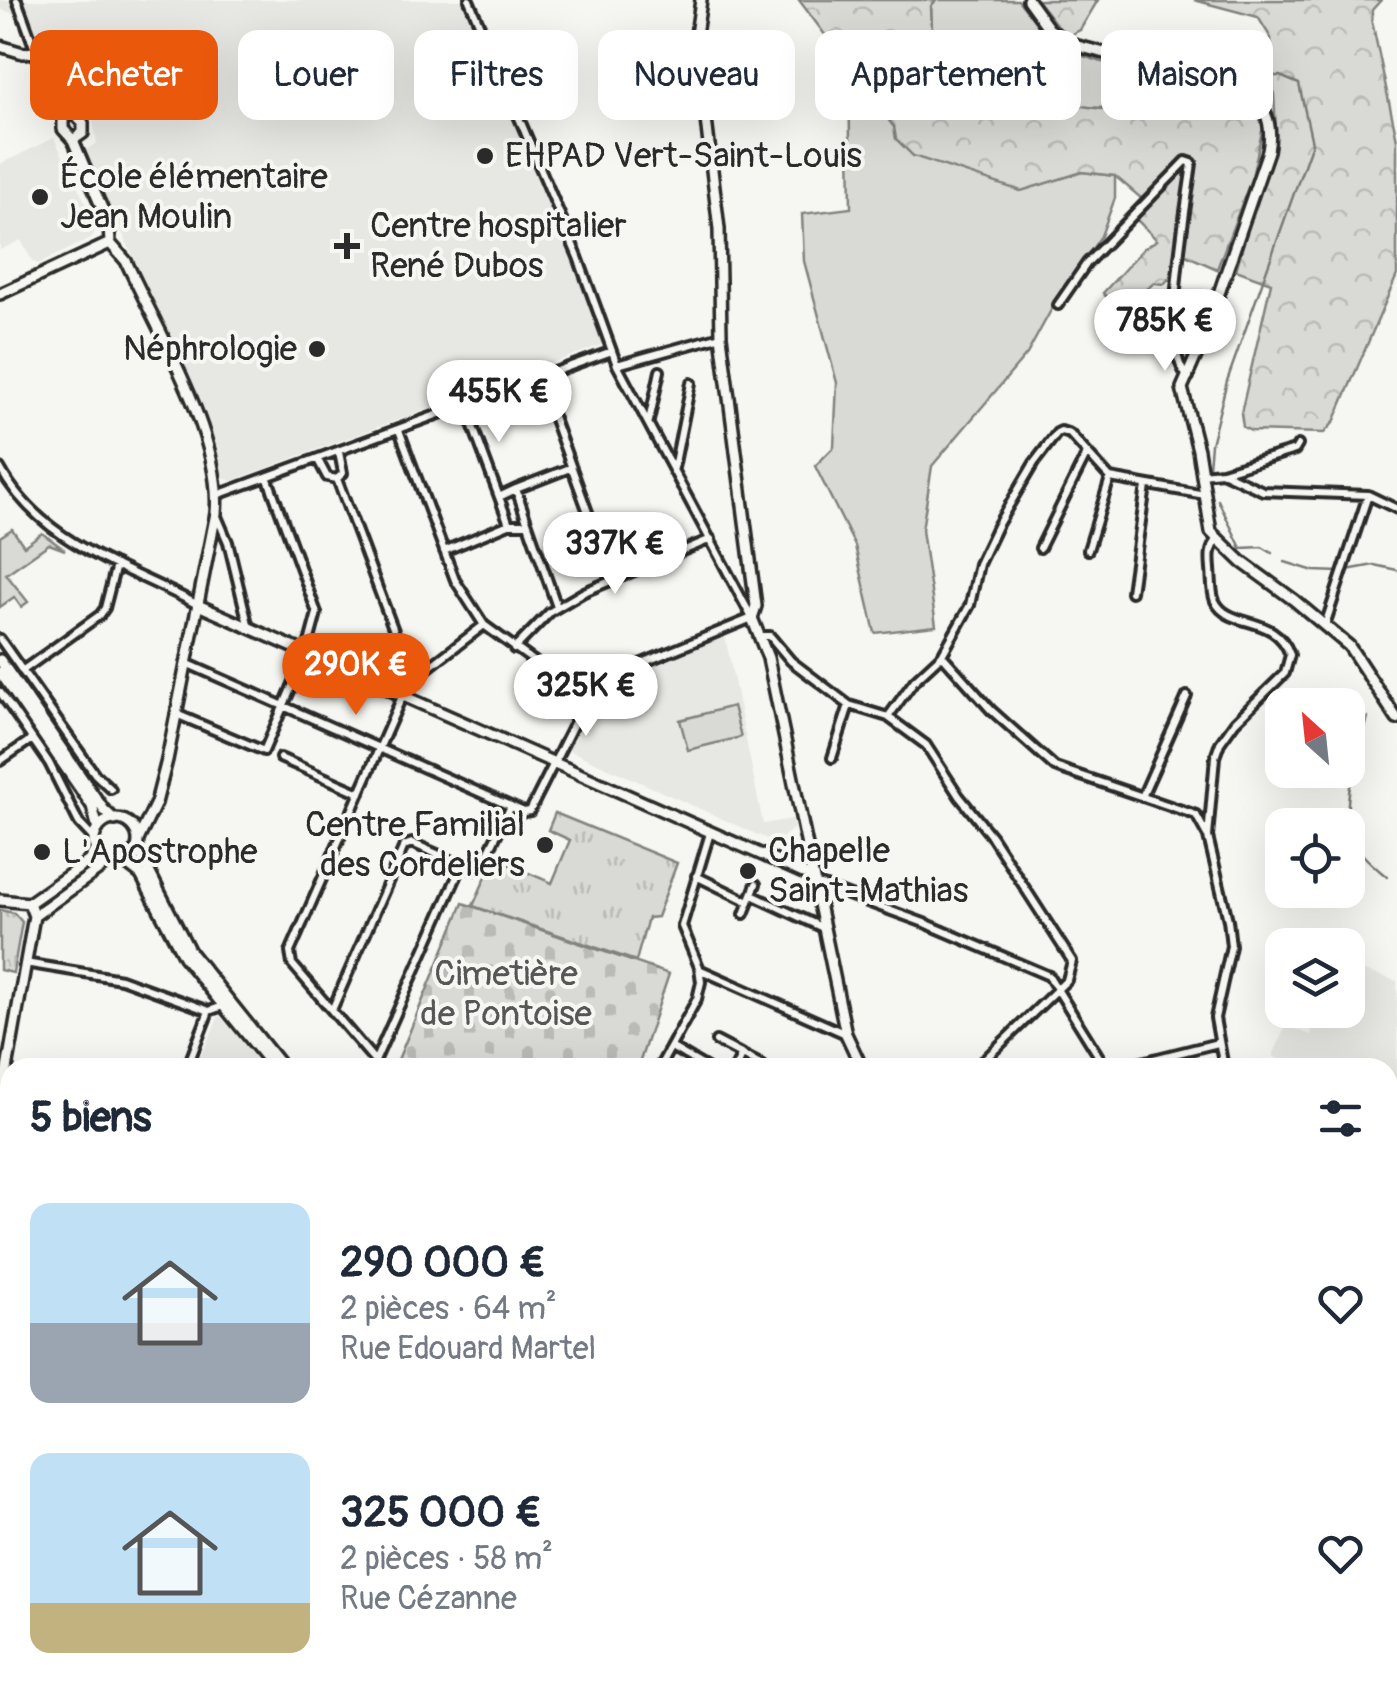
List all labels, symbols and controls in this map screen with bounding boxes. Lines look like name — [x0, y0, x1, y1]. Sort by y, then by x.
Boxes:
chip: Acheter — [30, 30, 218, 120]
chip: Louer — [238, 30, 394, 120]
chip: Filtres — [414, 30, 578, 120]
chip: Nouveau — [598, 30, 795, 120]
chip: Appartement — [815, 30, 1081, 120]
chip: Maison — [1101, 30, 1273, 120]
place label: EHPAD Vert-Saint-Louis — [505, 134, 862, 178]
marker: EHPAD Vert-Saint-Louis — [474, 145, 496, 167]
place label: École élémentaire Jean Moulin — [60, 155, 328, 239]
marker: École élémentaire Jean Moulin — [29, 186, 51, 208]
place label: Centre hospitalier René Dubos — [370, 204, 627, 288]
marker: Centre hospitalier René Dubos — [334, 233, 360, 259]
pin: 785K € — [1084, 289, 1246, 374]
text: 785K € — [1116, 301, 1214, 341]
place label: Néphrologie — [123, 327, 297, 371]
marker: Néphrologie — [306, 338, 328, 360]
pin: 455K € — [418, 360, 580, 445]
text: 455K € — [449, 372, 549, 412]
pin: 337K € — [534, 512, 696, 597]
text: 337K € — [565, 524, 665, 564]
pin: 290K € — [275, 633, 437, 718]
text: 290K € — [304, 645, 408, 685]
pin: 325K € — [505, 654, 667, 739]
text: 325K € — [536, 666, 636, 706]
north arrow — [1265, 688, 1365, 788]
map controls — [1265, 688, 1365, 1028]
place label: Centre Familial des Cordeliers — [305, 803, 525, 887]
button: locate — [1265, 808, 1365, 908]
place label: Chapelle Saint-Mathias — [768, 829, 969, 913]
place label: L'Apostrophe — [62, 830, 258, 874]
marker: Centre Familial des Cordeliers — [534, 834, 556, 856]
marker: L'Apostrophe — [31, 841, 53, 863]
marker: Chapelle Saint-Mathias — [737, 860, 759, 882]
button: layers — [1265, 928, 1365, 1028]
park label: Cimetière de Pontoise — [420, 952, 592, 1036]
icon: filters — [1313, 1091, 1368, 1146]
text: 5 biens — [30, 1092, 152, 1144]
text: 290 000 € — [340, 1237, 546, 1289]
icon: home — [110, 1243, 230, 1363]
icon: heart — [1313, 1276, 1368, 1331]
text: 2 pièces · 64 m² — [340, 1289, 557, 1329]
text: Rue Edouard Martel — [340, 1329, 596, 1369]
text: 325 000 € — [340, 1487, 542, 1539]
icon: home — [110, 1493, 230, 1613]
icon: heart — [1313, 1526, 1368, 1581]
text: 2 pièces · 58 m² — [340, 1539, 553, 1579]
text: Rue Cézanne — [340, 1579, 517, 1619]

